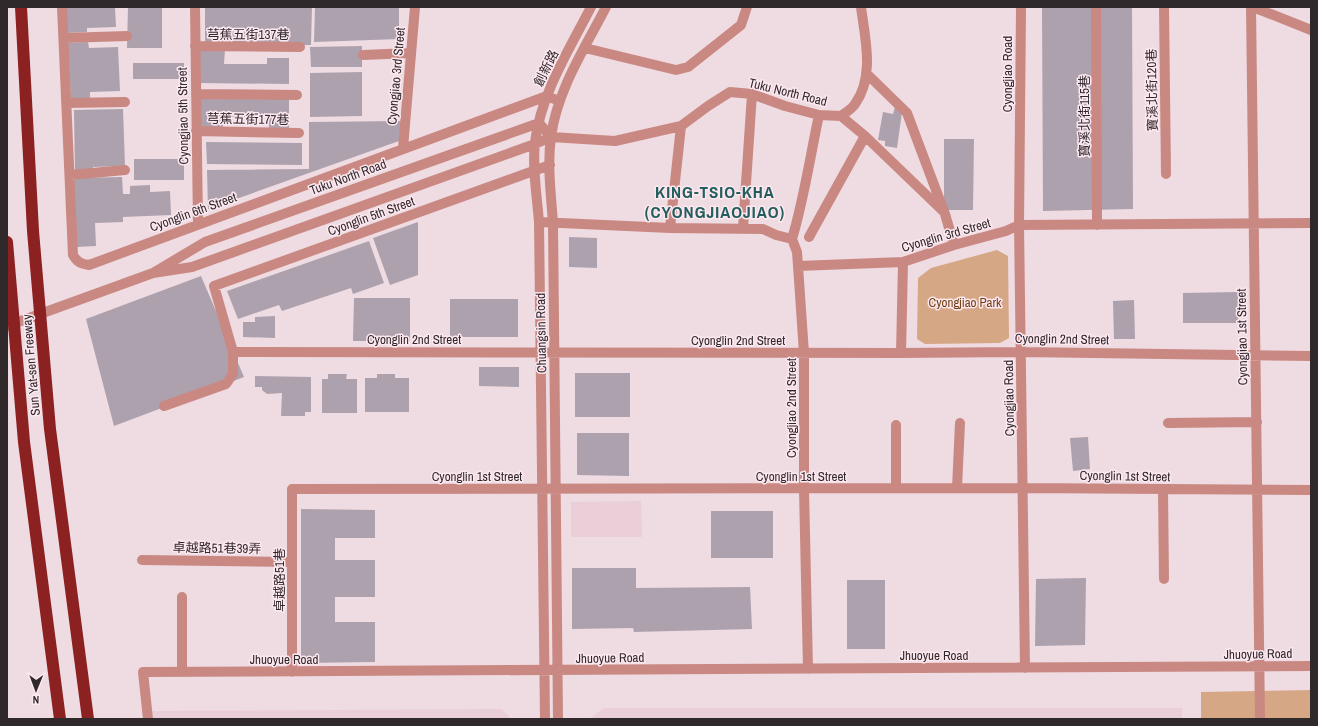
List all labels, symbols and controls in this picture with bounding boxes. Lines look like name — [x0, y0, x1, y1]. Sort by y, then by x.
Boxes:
street label: 芎蕉五街137巷 — [207, 26, 289, 43]
street label: Cyongjiao 3rd Street — [383, 27, 409, 125]
street label: Cyongjiao Road — [999, 36, 1016, 112]
street label: 創新路 — [530, 47, 562, 89]
street label: 寶溪北街120巷 — [1143, 48, 1161, 132]
street label: Cyongjiao 5th Street — [174, 67, 192, 165]
street label: Tuku North Road — [747, 74, 829, 110]
street label: 寶溪北街115巷 — [1076, 75, 1093, 157]
street label: 芎蕉五街177巷 — [206, 110, 290, 128]
street label: Tuku North Road — [307, 155, 389, 199]
district label: KING-TSIO-KHA (CYONGJIAOJIAO) — [645, 180, 785, 223]
street label: Cyonglin 6th Street — [147, 188, 239, 236]
street label: Cyonglin 5th Street — [325, 192, 417, 240]
street label: Cyonglin 3rd Street — [900, 214, 993, 256]
street label: Cyongjiao 1st Street — [1233, 289, 1251, 385]
street label: Chuangsin Road — [532, 293, 550, 373]
park label: Cyongjiao Park — [929, 294, 1002, 311]
street label: Sun Yat-sen Freeway — [18, 313, 44, 416]
street label: Cyonglin 2nd Street — [1015, 330, 1109, 348]
street label: Cyonglin 2nd Street — [367, 331, 461, 348]
street label: Cyonglin 2nd Street — [691, 332, 785, 349]
street label: Cyongjiao 2nd Street — [783, 358, 800, 458]
street label: Cyongjiao Road — [1000, 360, 1018, 436]
street label: Cyonglin 1st Street — [1080, 467, 1171, 485]
street label: Cyonglin 1st Street — [432, 468, 522, 485]
street label: Cyonglin 1st Street — [756, 468, 846, 485]
street label: 卓越路51巷39弄 — [172, 539, 262, 557]
street label: 卓越路51巷 — [271, 548, 288, 612]
street label: Jhuoyue Road — [1223, 645, 1293, 663]
street label: Jhuoyue Road — [900, 647, 968, 664]
street label: Jhuoyue Road — [575, 649, 645, 667]
street label: Jhuoyue Road — [250, 651, 318, 668]
north arrow — [16, 670, 56, 710]
text: N — [32, 693, 39, 707]

